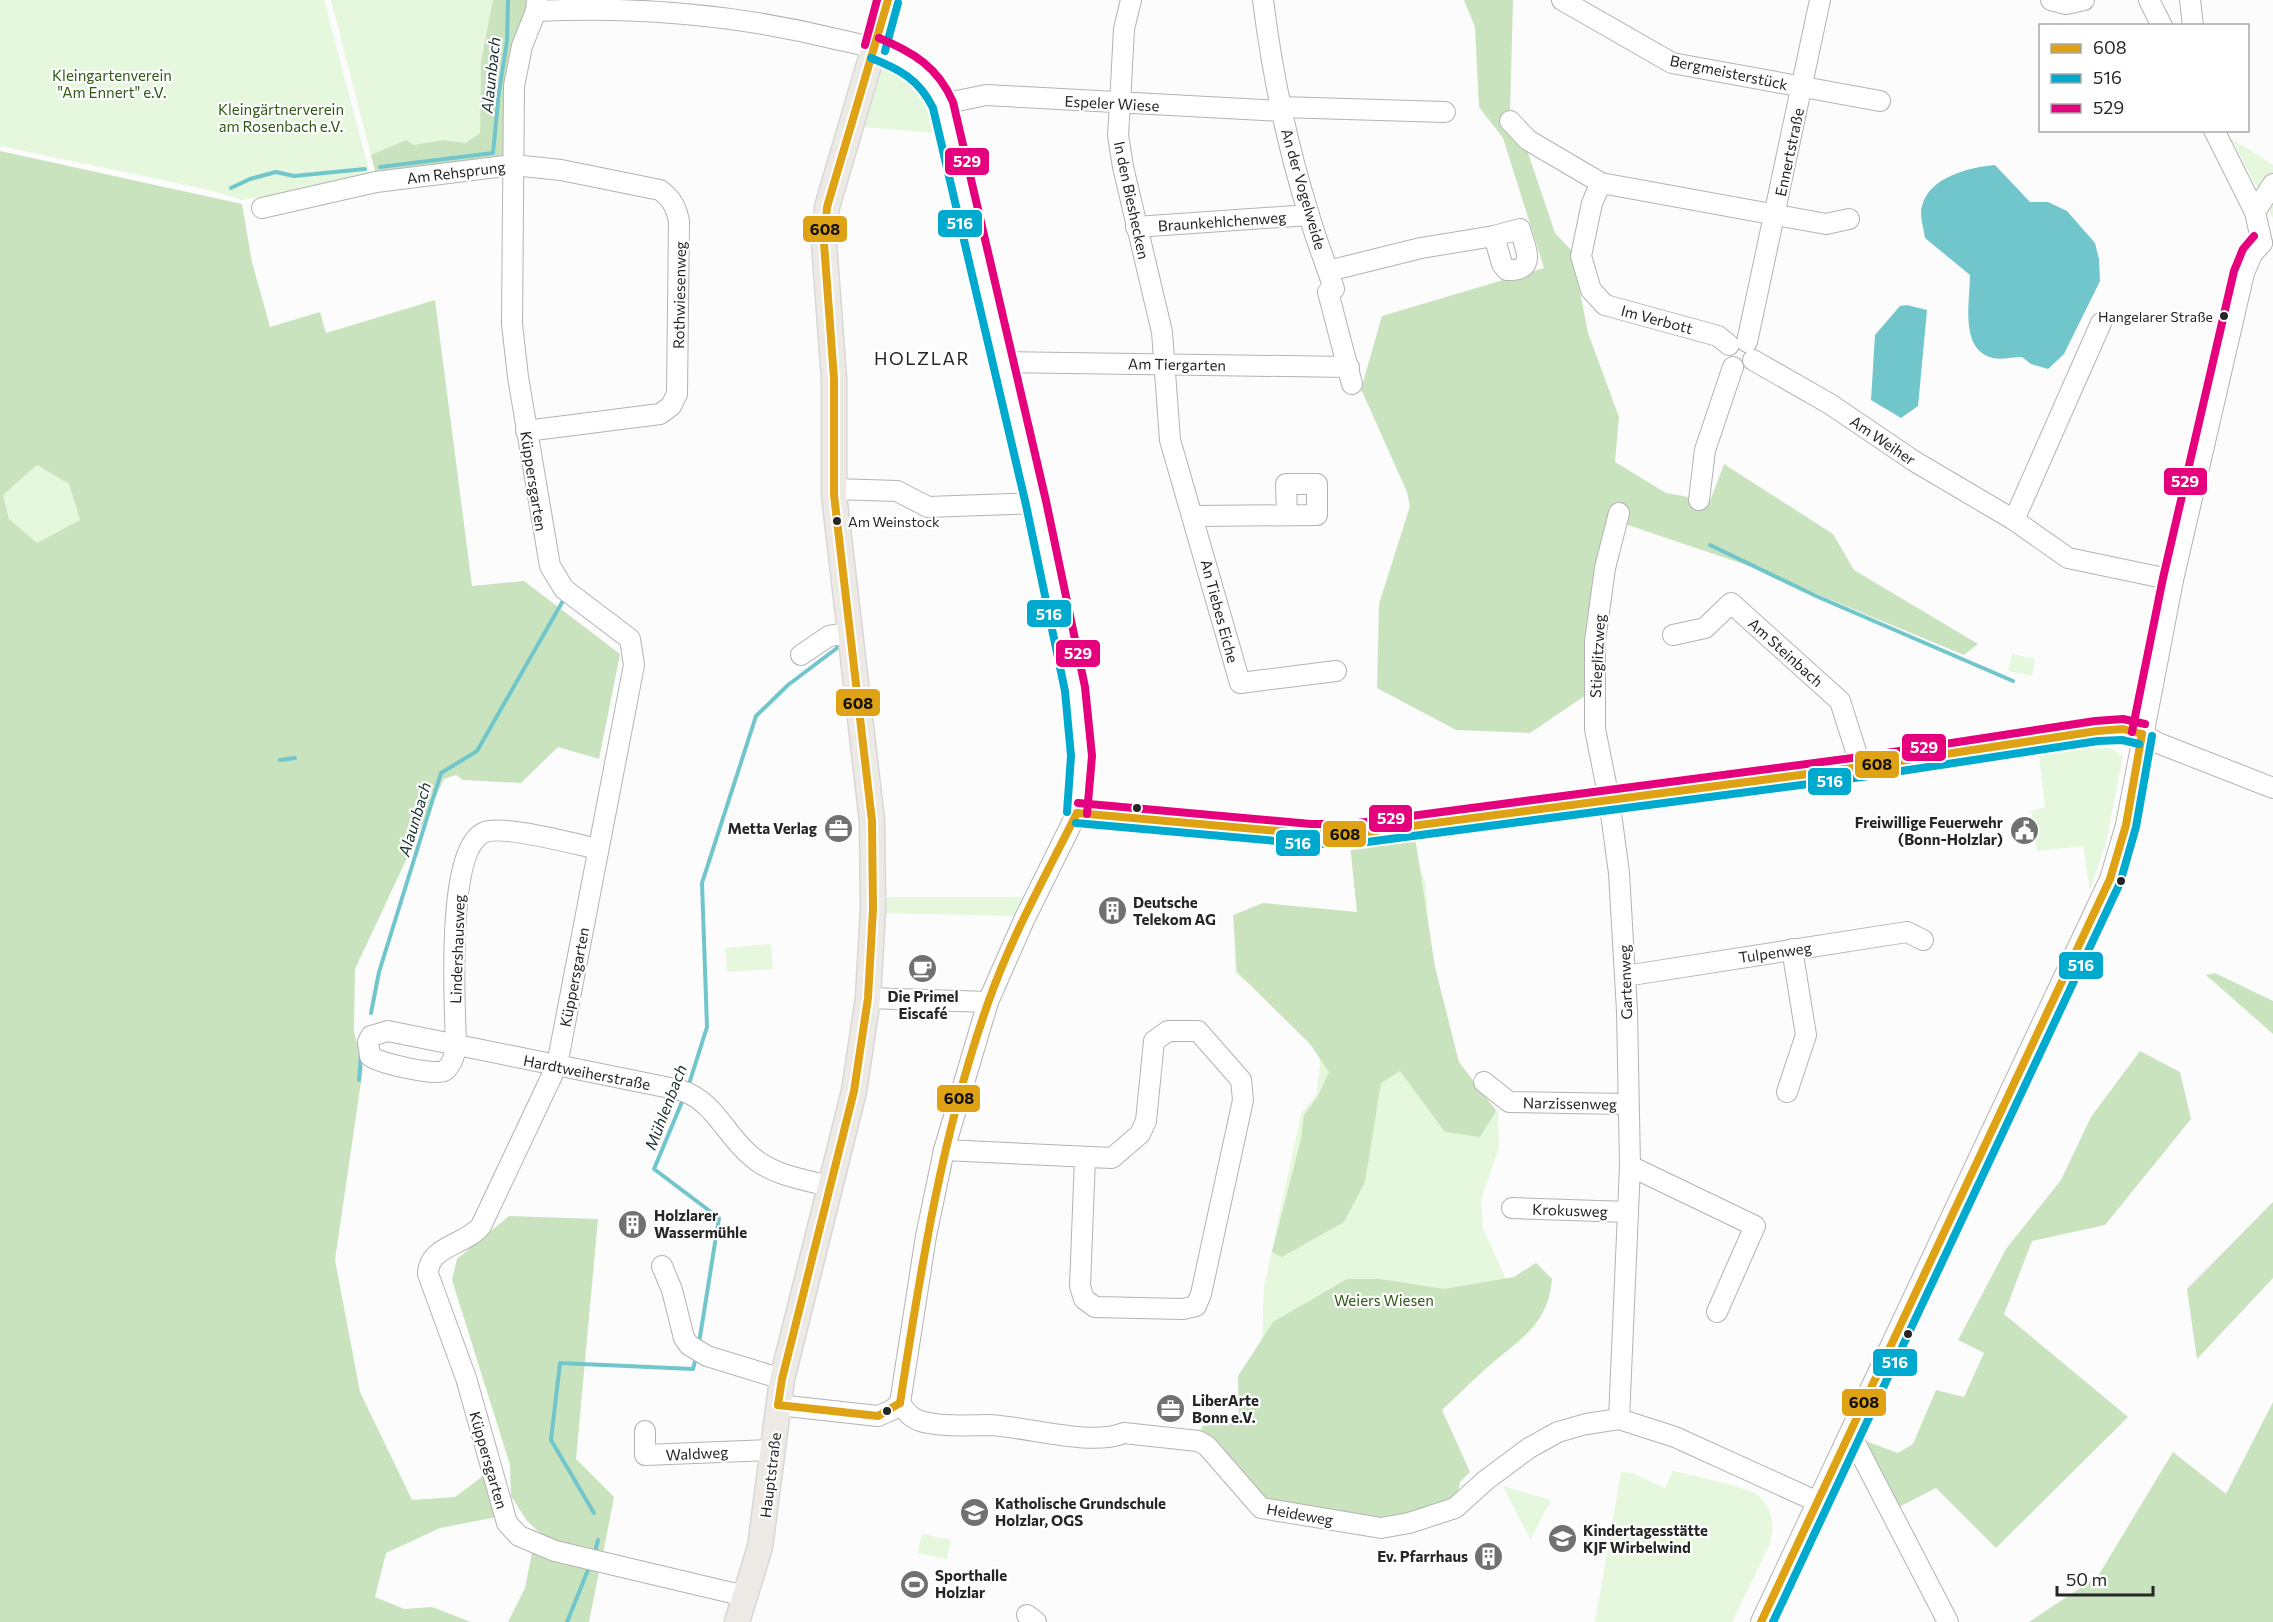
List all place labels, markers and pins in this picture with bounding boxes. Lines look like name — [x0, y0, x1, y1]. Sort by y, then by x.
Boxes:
place label: Hangelarer Straße — [2098, 308, 2213, 325]
marker: Hangelarer Straße — [2218, 310, 2230, 322]
place label: Am Weinstock — [848, 513, 940, 530]
marker: Am Weinstock — [831, 515, 843, 527]
unlabelled marker — [1131, 802, 1143, 814]
office icon: Metta Verlag — [822, 812, 854, 844]
place label: Freiwillige Feuerwehr (Bonn-Holzlar) — [1855, 813, 2003, 848]
public building icon: Freiwillige Feuerwehr (Bonn-Holzlar) — [2008, 815, 2040, 847]
place label: Metta Verlag — [727, 819, 817, 837]
unlabelled marker — [2115, 875, 2127, 887]
place label: Deutsche Telekom AG — [1133, 893, 1216, 928]
building icon: Deutsche Telekom AG — [1096, 895, 1128, 927]
cafe icon: Die Primel Eiscafé — [907, 953, 939, 985]
place label: Die Primel Eiscafé — [887, 987, 959, 1022]
place label: Holzlarer Wassermühle — [654, 1206, 747, 1241]
building icon: Holzlarer Wassermühle — [617, 1208, 649, 1240]
unlabelled marker — [1902, 1328, 1914, 1340]
place label: LiberArte Bonn e.V. — [1192, 1391, 1259, 1426]
office icon: LiberArte Bonn e.V. — [1155, 1393, 1187, 1425]
unlabelled marker — [881, 1405, 893, 1417]
place label: Katholische Grundschule Holzlar, OGS — [995, 1494, 1166, 1529]
school or university icon: Katholische Grundschule Holzlar, OGS — [958, 1496, 990, 1528]
place label: Kindertagesstätte KJF Wirbelwind — [1583, 1521, 1708, 1556]
school or university icon: Kindertagesstätte KJF Wirbelwind — [1546, 1523, 1578, 1555]
building icon: Ev. Pfarrhaus — [1473, 1540, 1505, 1572]
place label: Ev. Pfarrhaus — [1377, 1547, 1468, 1565]
place label: Sporthalle Holzlar — [935, 1566, 1007, 1601]
sports icon: Sporthalle Holzlar — [898, 1568, 930, 1600]

